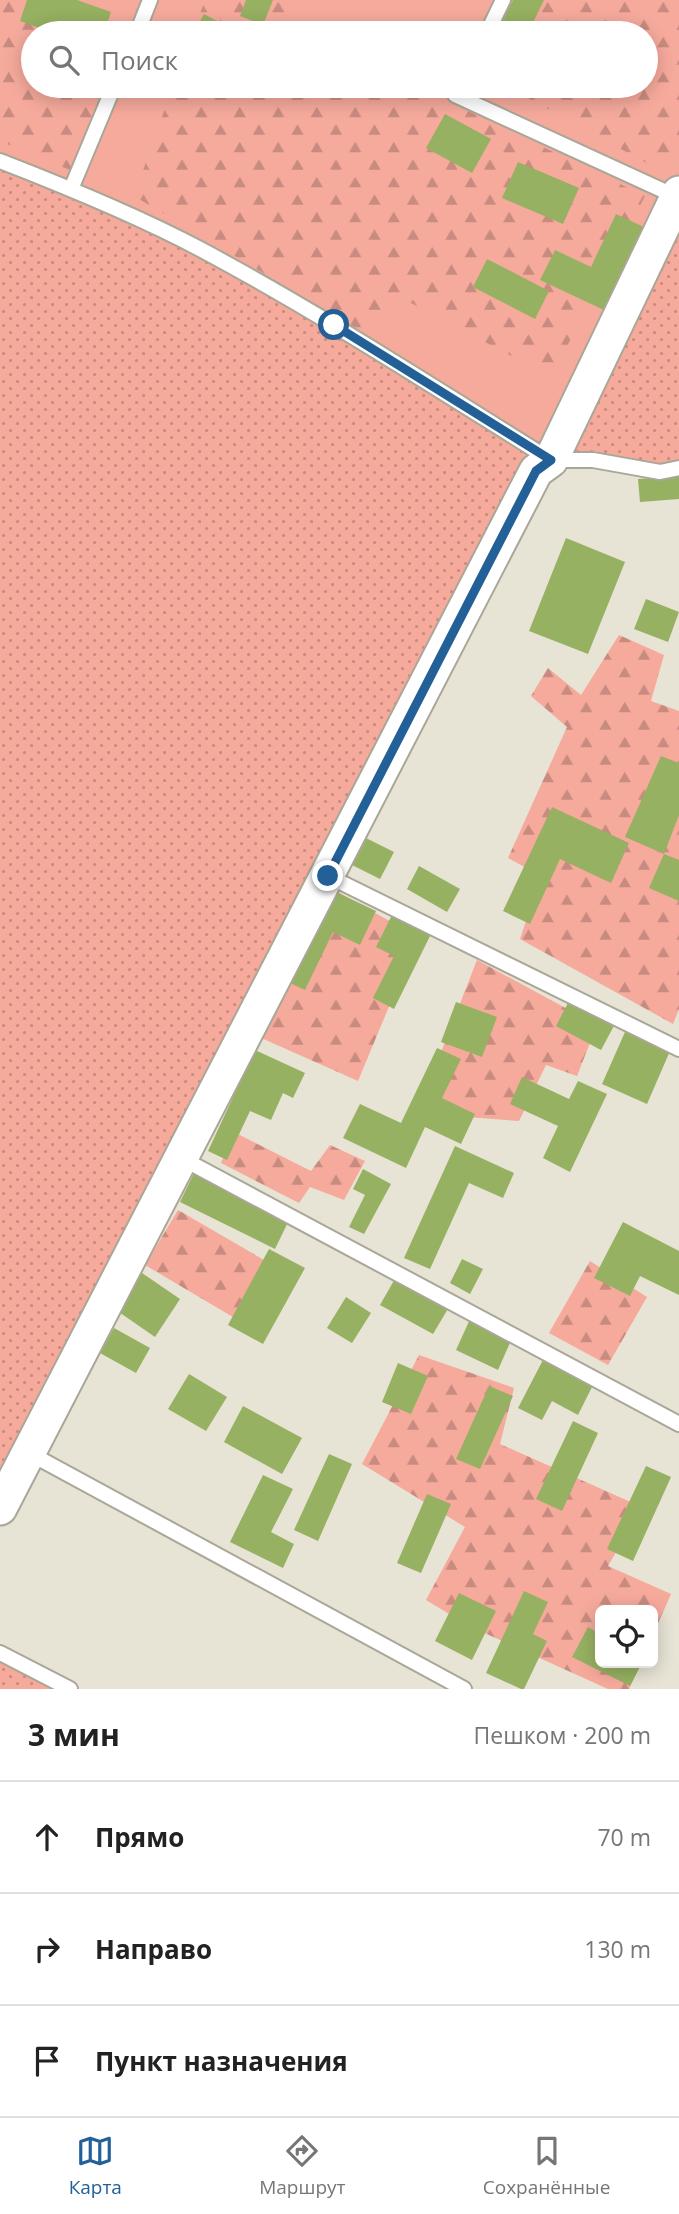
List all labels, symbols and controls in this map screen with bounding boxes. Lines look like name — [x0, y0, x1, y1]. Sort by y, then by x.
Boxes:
search box — [21, 21, 658, 98]
icon: search — [45, 41, 83, 79]
text: Поиск — [101, 42, 178, 78]
route start — [318, 309, 349, 340]
route end — [312, 860, 343, 891]
map controls — [595, 1605, 658, 1668]
button: locate — [595, 1605, 658, 1668]
text: 3 мин — [28, 1714, 120, 1755]
text: Пешком · 200 m — [474, 1719, 651, 1751]
icon: ahead — [28, 1818, 66, 1856]
text: Прямо — [95, 1819, 184, 1855]
text: 70 m — [597, 1821, 651, 1853]
icon: right — [28, 1930, 66, 1968]
text: Направо — [95, 1931, 212, 1967]
text: 130 m — [584, 1933, 651, 1965]
icon: arrive — [28, 2042, 66, 2080]
text: Пункт назначения — [95, 2043, 348, 2079]
tab: Карта — [69, 2132, 122, 2200]
tab: Маршрут — [259, 2132, 345, 2200]
tab: Сохранённые — [483, 2132, 610, 2200]

